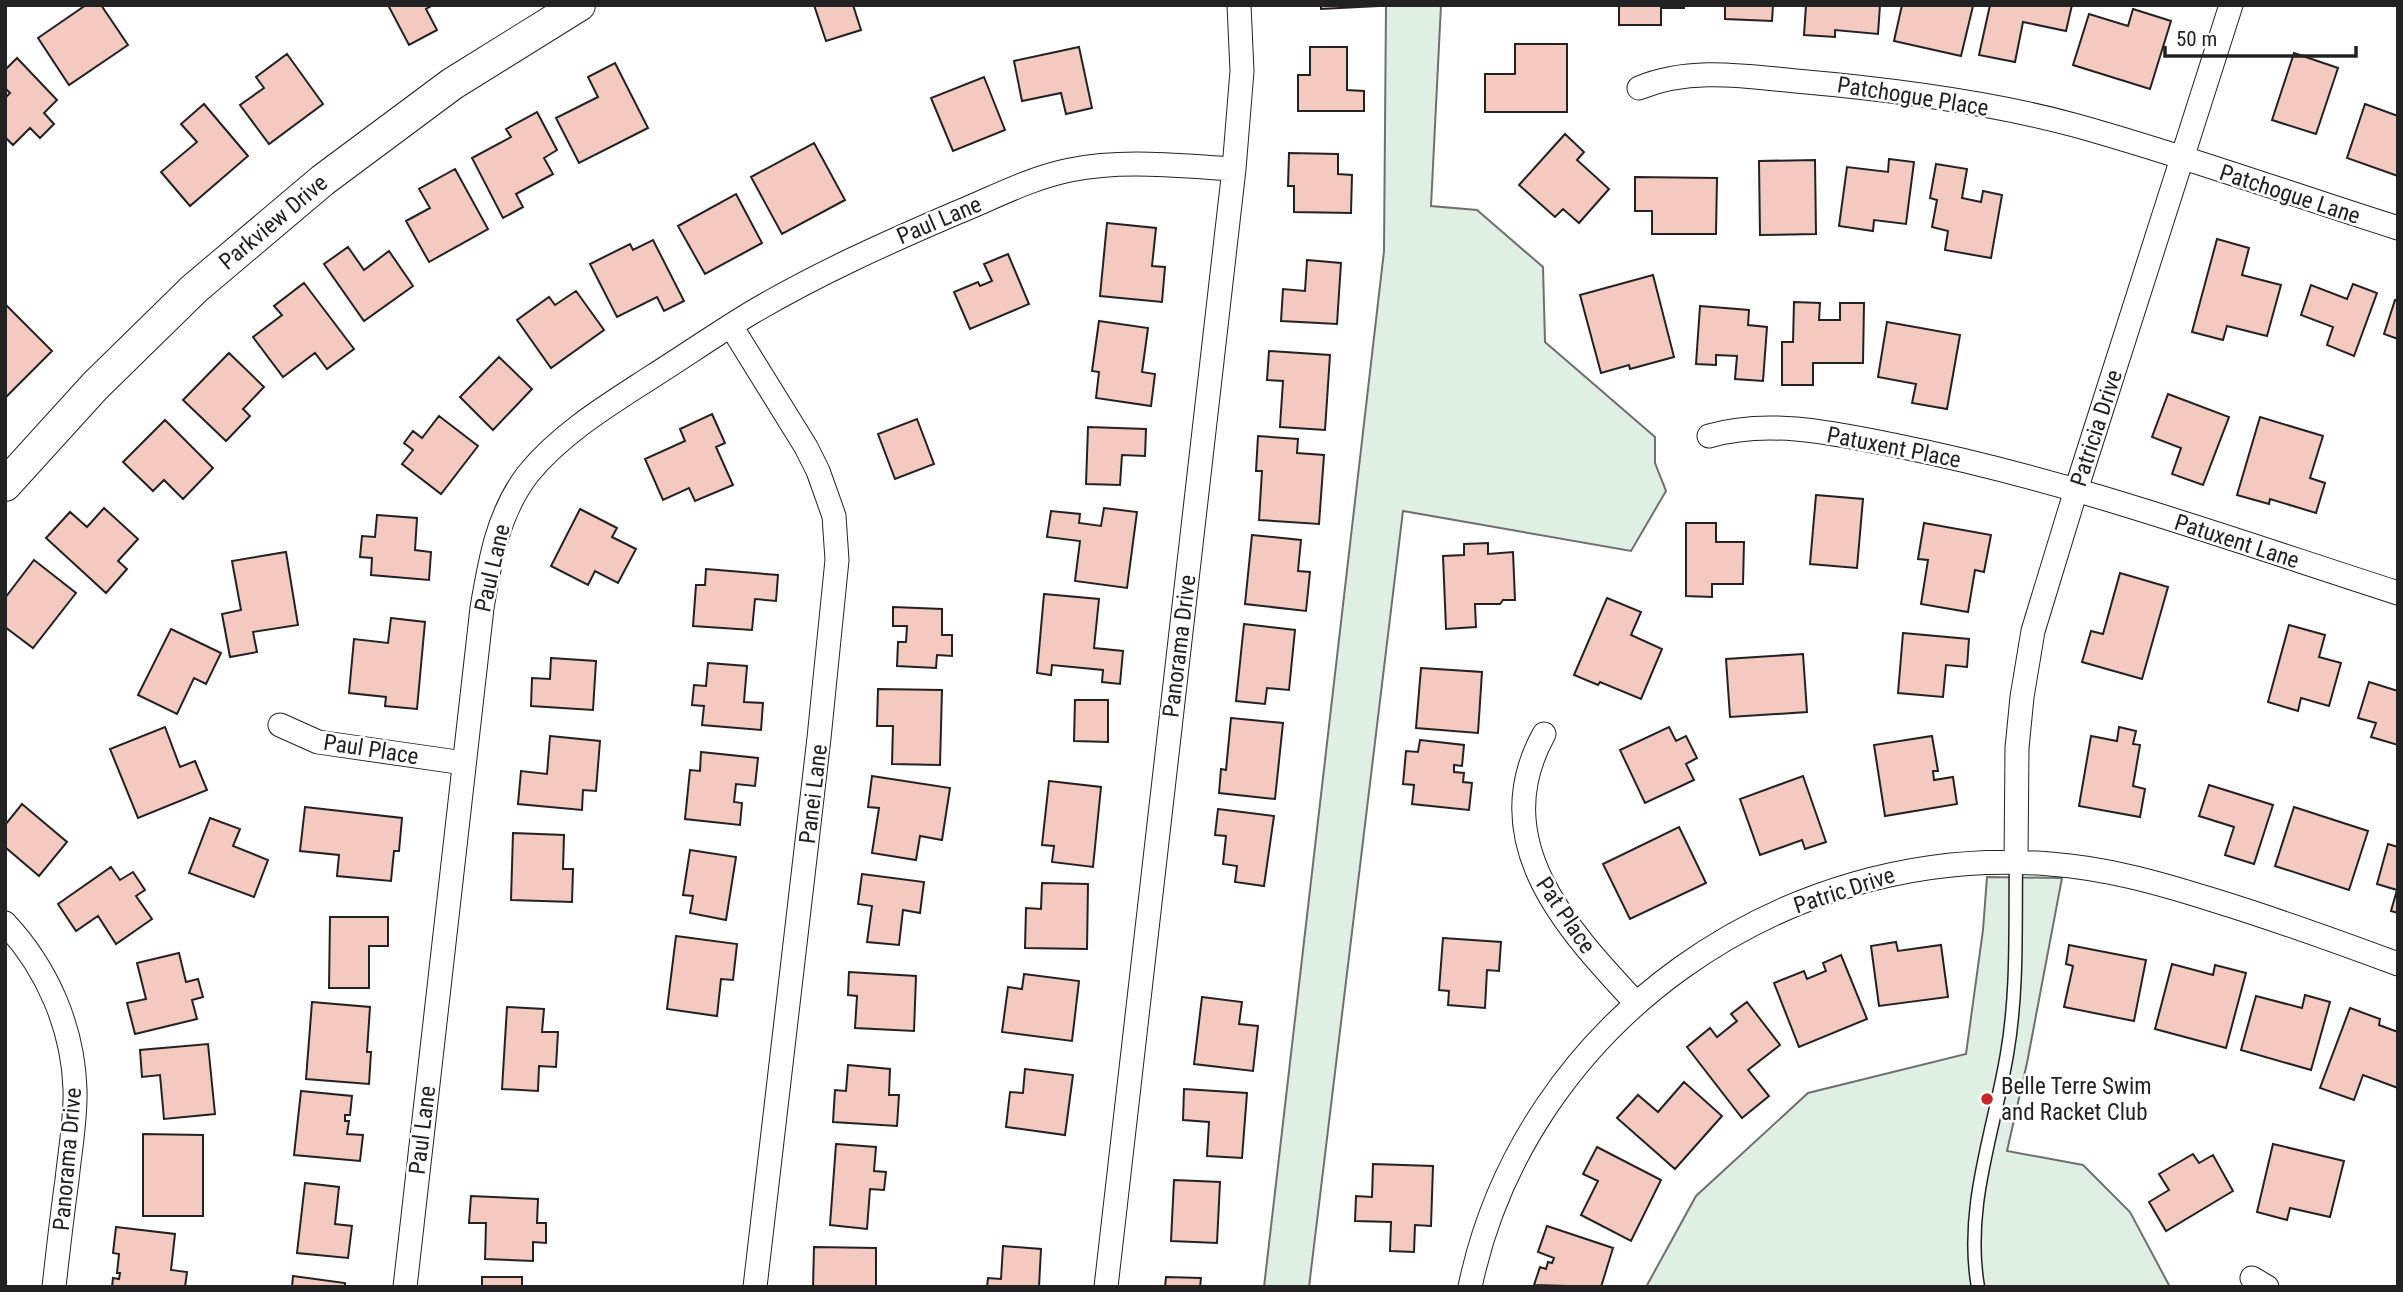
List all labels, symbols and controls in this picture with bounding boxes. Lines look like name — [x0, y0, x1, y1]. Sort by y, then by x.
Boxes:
scale bar — [2165, 14, 2356, 58]
text: 50 m — [2176, 27, 2217, 51]
street label: Patchogue Place — [1835, 71, 1990, 122]
street label: Patchogue Lane — [2216, 159, 2364, 230]
street label: Parkview Drive — [214, 169, 333, 275]
street label: Paul Lane — [893, 191, 986, 250]
street label: Patricia Drive — [2065, 367, 2128, 490]
street label: Patuxent Place — [1825, 421, 1963, 474]
street label: Patuxent Lane — [2171, 509, 2303, 574]
street label: Paul Lane — [469, 522, 516, 615]
street label: Panorama Drive — [1157, 573, 1202, 719]
street label: Paul Place — [322, 729, 420, 770]
street label: Panei Lane — [794, 743, 833, 845]
street label: Patric Drive — [1790, 861, 1898, 919]
street label: Pat Place — [1530, 872, 1601, 959]
place label: Belle Terre Swim and Racket Club — [2001, 1073, 2151, 1126]
street label: Paul Lane — [404, 1084, 441, 1176]
street label: Panorama Drive — [48, 1086, 87, 1232]
marker: Belle Terre Swim and Racket Club — [1979, 1091, 1995, 1107]

